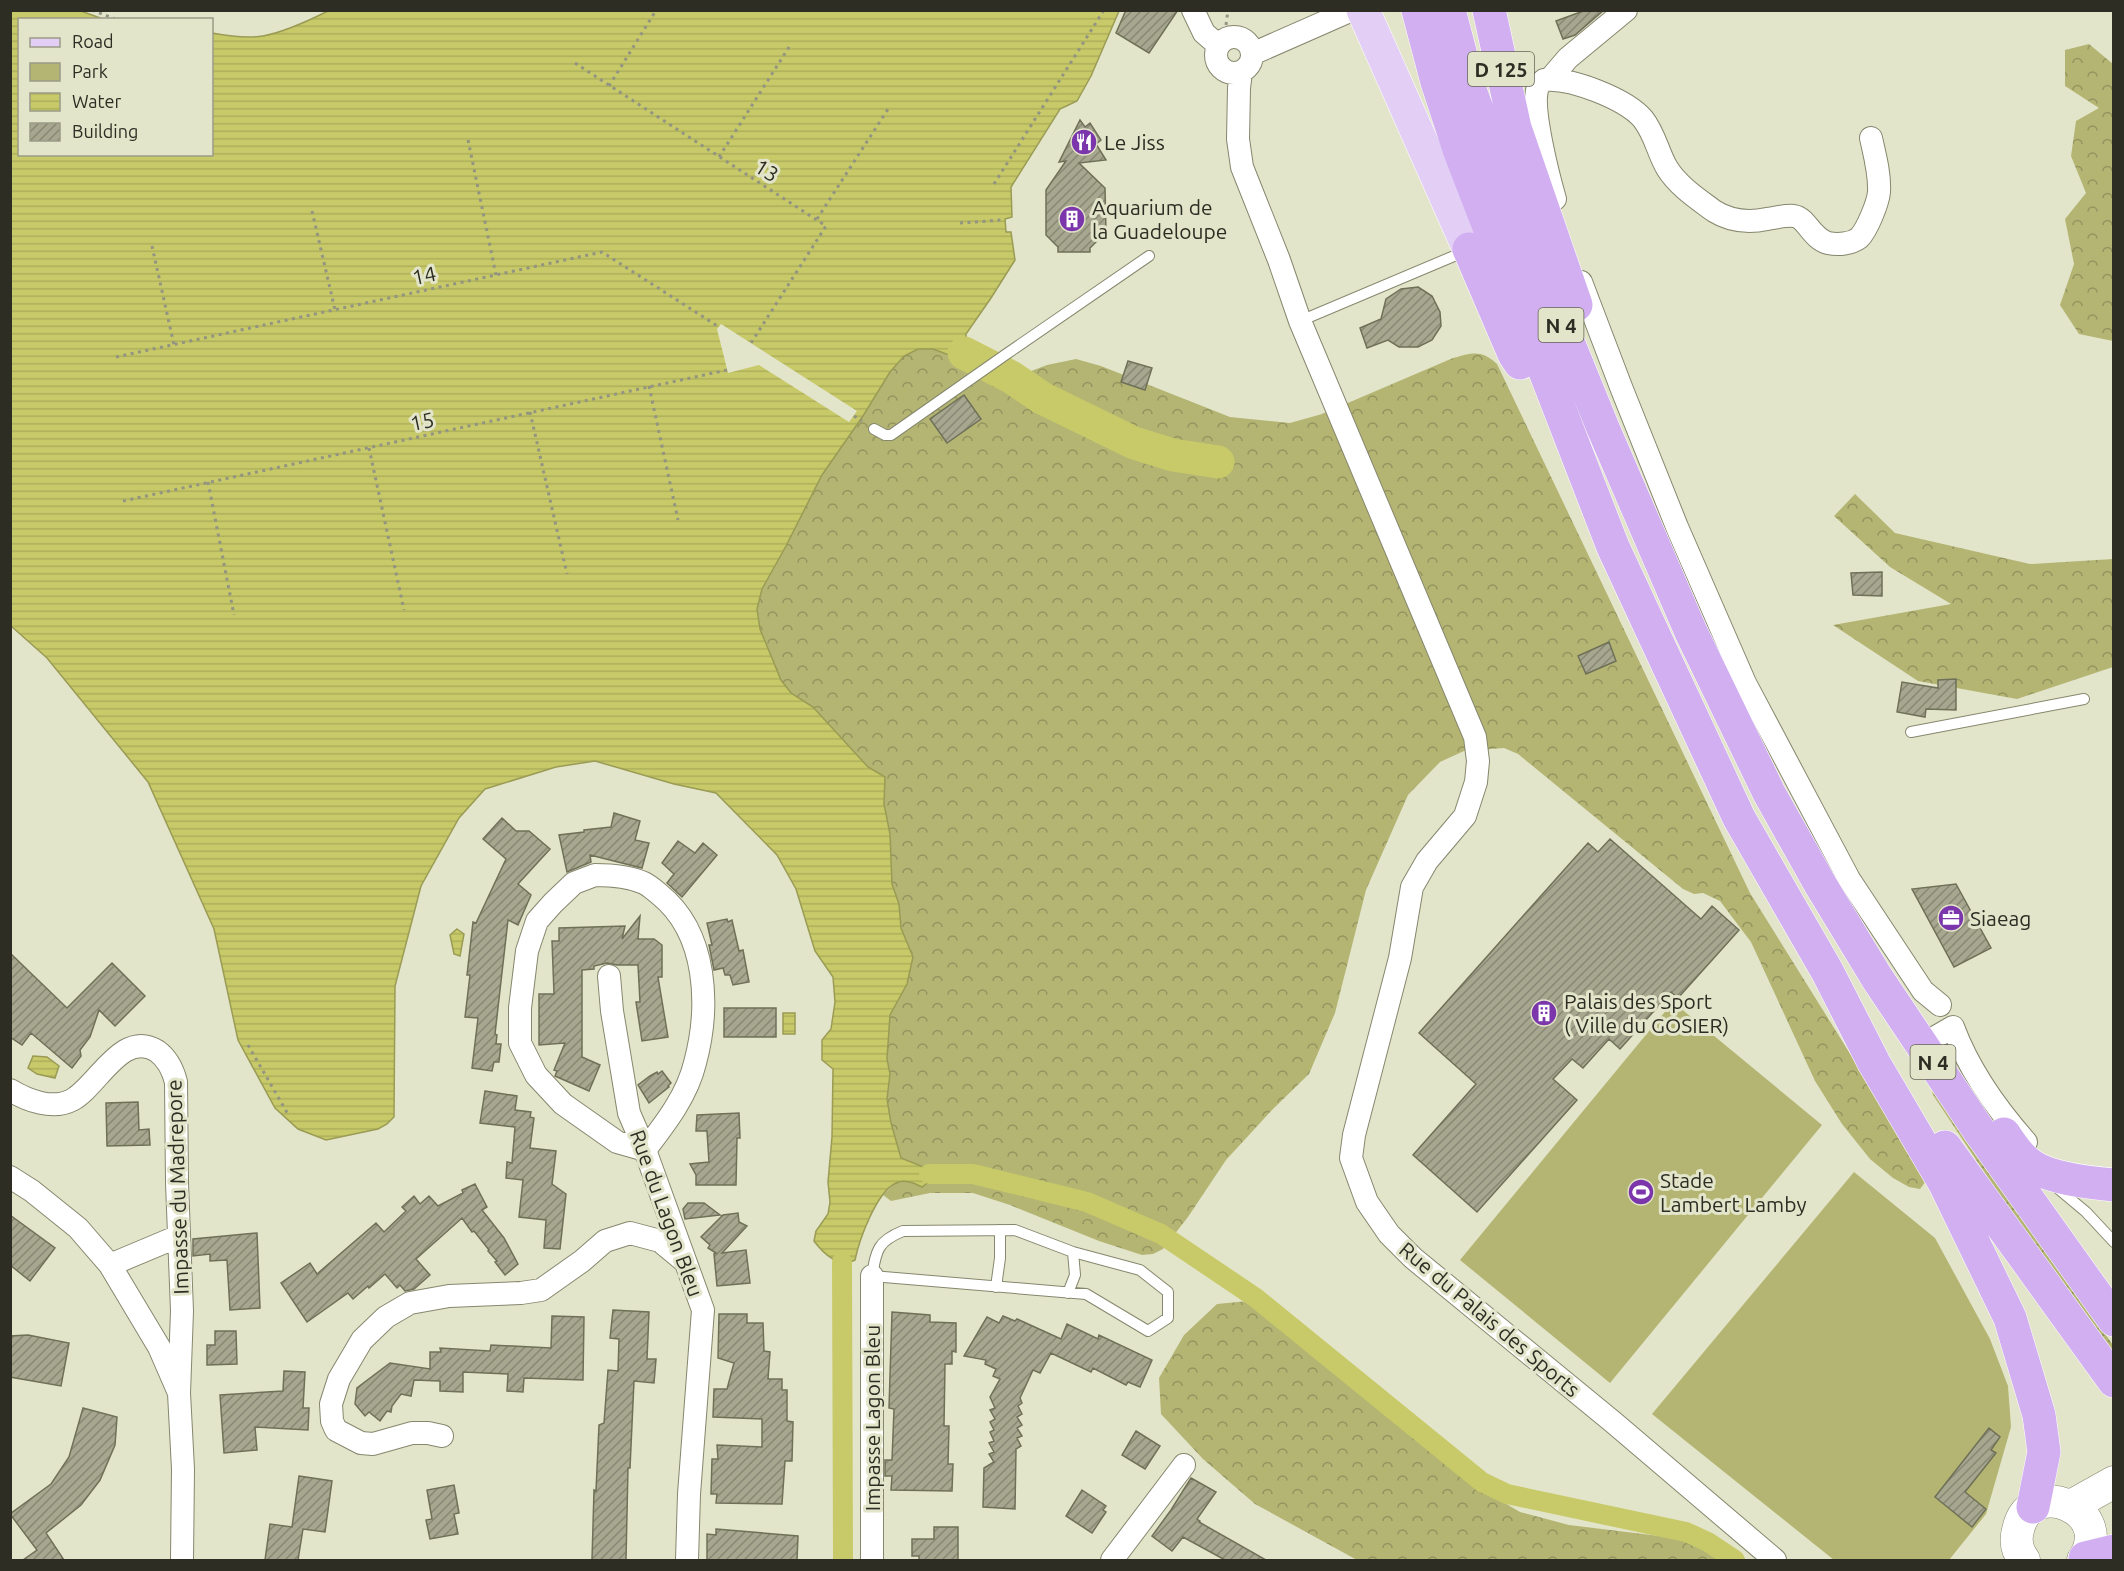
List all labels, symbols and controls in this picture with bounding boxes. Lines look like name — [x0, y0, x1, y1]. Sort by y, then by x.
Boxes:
legend — [18, 18, 213, 156]
text: Road — [72, 31, 114, 51]
road number: D 125 — [1468, 52, 1534, 86]
text: Park — [72, 61, 108, 81]
text: Water — [72, 91, 122, 111]
text: Building — [72, 121, 138, 141]
restaurant icon: Le Jiss — [1069, 127, 1099, 157]
place label: Le Jiss — [1104, 130, 1165, 154]
street label: 13 — [751, 154, 783, 186]
place label: Aquarium de la Guadeloupe — [1092, 195, 1227, 243]
building icon: Aquarium de la Guadeloupe — [1057, 204, 1087, 234]
street label: 14 — [410, 261, 438, 289]
road number: N 4 — [1538, 308, 1584, 342]
street label: 15 — [408, 407, 436, 435]
office icon: Siaeag — [1936, 903, 1966, 933]
place label: Siaeag — [1970, 906, 2031, 930]
place label: Palais des Sport ( Ville du GOSIER) — [1564, 989, 1729, 1037]
building icon: Palais des Sport ( Ville du GOSIER) — [1529, 998, 1559, 1028]
road number: N 4 — [1910, 1045, 1956, 1079]
street label: Impasse du Madrepore — [161, 1079, 193, 1295]
street label: Rue du Lagon Bleu — [626, 1126, 708, 1300]
place label: Stade Lambert Lamby — [1660, 1168, 1807, 1216]
sports icon: Stade Lambert Lamby — [1626, 1177, 1656, 1207]
street label: Rue du Palais des Sports — [1395, 1237, 1585, 1401]
street label: Impasse Lagon Bleu — [860, 1325, 884, 1511]

